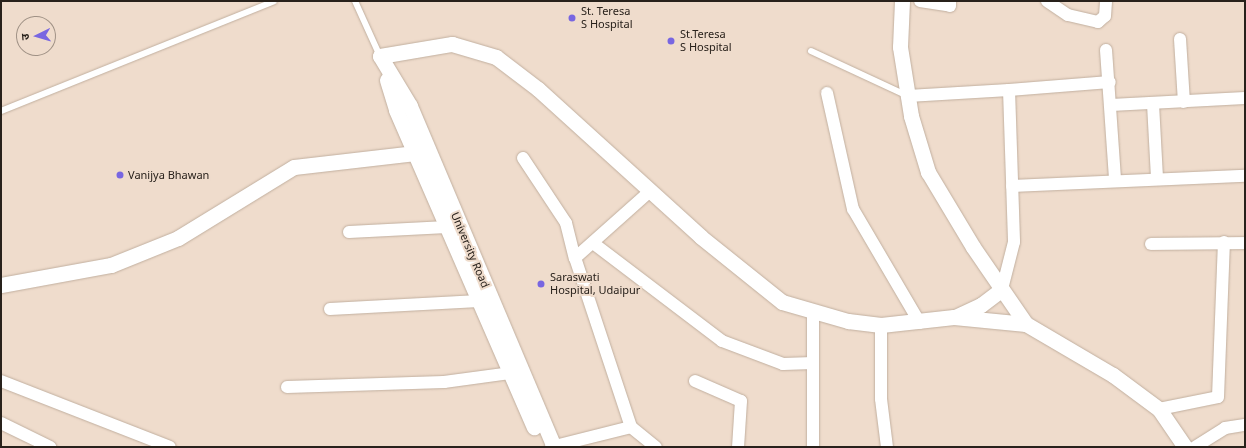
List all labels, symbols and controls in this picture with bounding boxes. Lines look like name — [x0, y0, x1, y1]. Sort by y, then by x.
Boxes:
place label: St. Teresa S Hospital — [581, 5, 633, 31]
marker: St. Teresa S Hospital — [566, 12, 578, 24]
north arrow — [16, 16, 56, 56]
place label: St.Teresa S Hospital — [680, 28, 732, 54]
text: उ — [17, 33, 32, 41]
marker: St.Teresa S Hospital — [665, 35, 677, 47]
place label: Vanijya Bhawan — [128, 168, 209, 182]
marker: Vanijya Bhawan — [115, 170, 125, 180]
street label: University Road — [448, 210, 492, 290]
place label: Saraswati Hospital, Udaipur — [550, 271, 640, 297]
marker: Saraswati Hospital, Udaipur — [535, 278, 547, 290]

